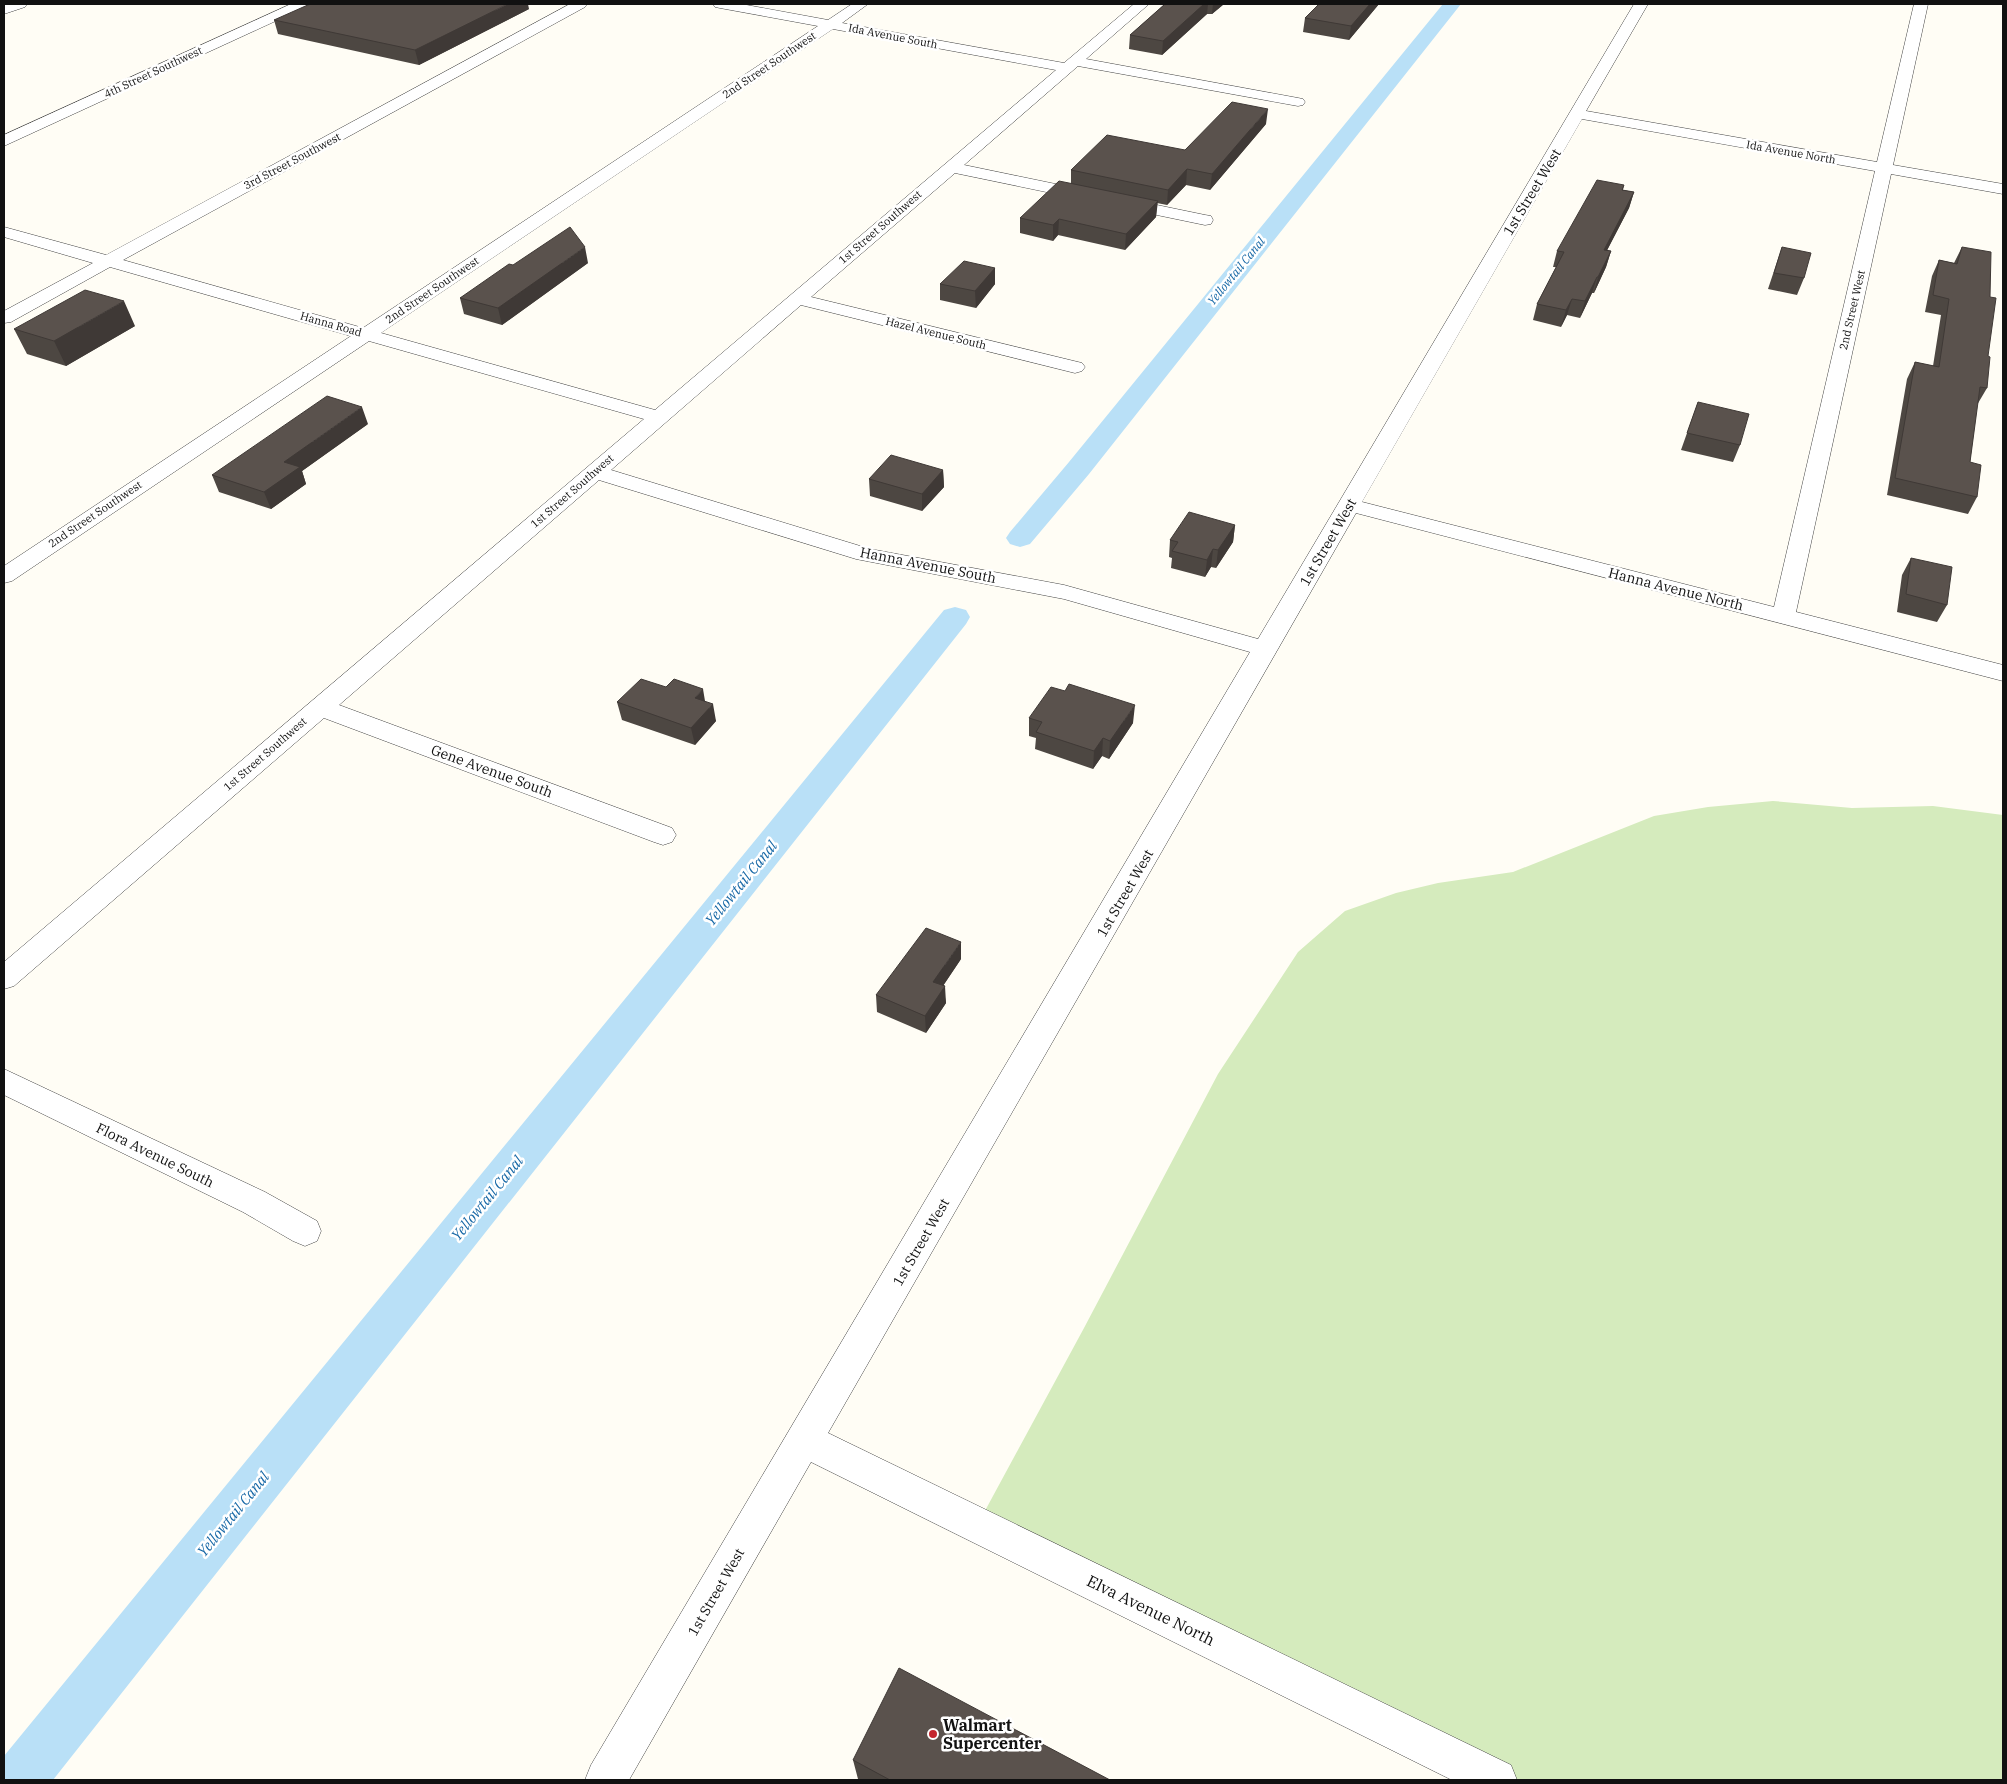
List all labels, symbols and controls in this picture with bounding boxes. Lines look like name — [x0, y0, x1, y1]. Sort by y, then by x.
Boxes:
street label: Ida Avenue South — [847, 20, 939, 52]
street label: 2nd Street Southwest — [719, 28, 819, 102]
street label: 4th Street Southwest — [102, 43, 205, 101]
street label: 3rd Street Southwest — [241, 129, 343, 192]
street label: Ida Avenue North — [1745, 137, 1837, 167]
street label: 1st Street West — [1499, 145, 1565, 239]
street label: 1st Street Southwest — [836, 187, 924, 267]
water label: Yellowtail Canal — [1204, 234, 1268, 308]
street label: 2nd Street Southwest — [382, 253, 482, 327]
street label: 2nd Street West — [1836, 269, 1868, 351]
street label: Hanna Road — [299, 309, 364, 340]
street label: Hazel Avenue South — [884, 314, 988, 352]
street label: 1st Street Southwest — [528, 451, 616, 531]
street label: 2nd Street Southwest — [45, 477, 145, 551]
street label: 1st Street West — [1296, 495, 1360, 589]
street label: Hanna Avenue South — [858, 543, 998, 587]
street label: Hanna Avenue North — [1607, 563, 1746, 615]
street label: 1st Street Southwest — [221, 714, 309, 794]
street label: Gene Avenue South — [429, 741, 556, 801]
water label: Yellowtail Canal — [701, 836, 782, 929]
street label: 1st Street West — [1093, 846, 1157, 940]
street label: Flora Avenue South — [93, 1119, 217, 1191]
water label: Yellowtail Canal — [447, 1151, 528, 1244]
street label: 1st Street West — [889, 1195, 953, 1289]
water label: Yellowtail Canal — [193, 1467, 274, 1560]
street label: 1st Street West — [684, 1545, 748, 1639]
street label: Elva Avenue North — [1084, 1570, 1218, 1650]
place label: Walmart Supercenter — [943, 1715, 1042, 1753]
marker: Walmart Supercenter — [927, 1728, 939, 1740]

